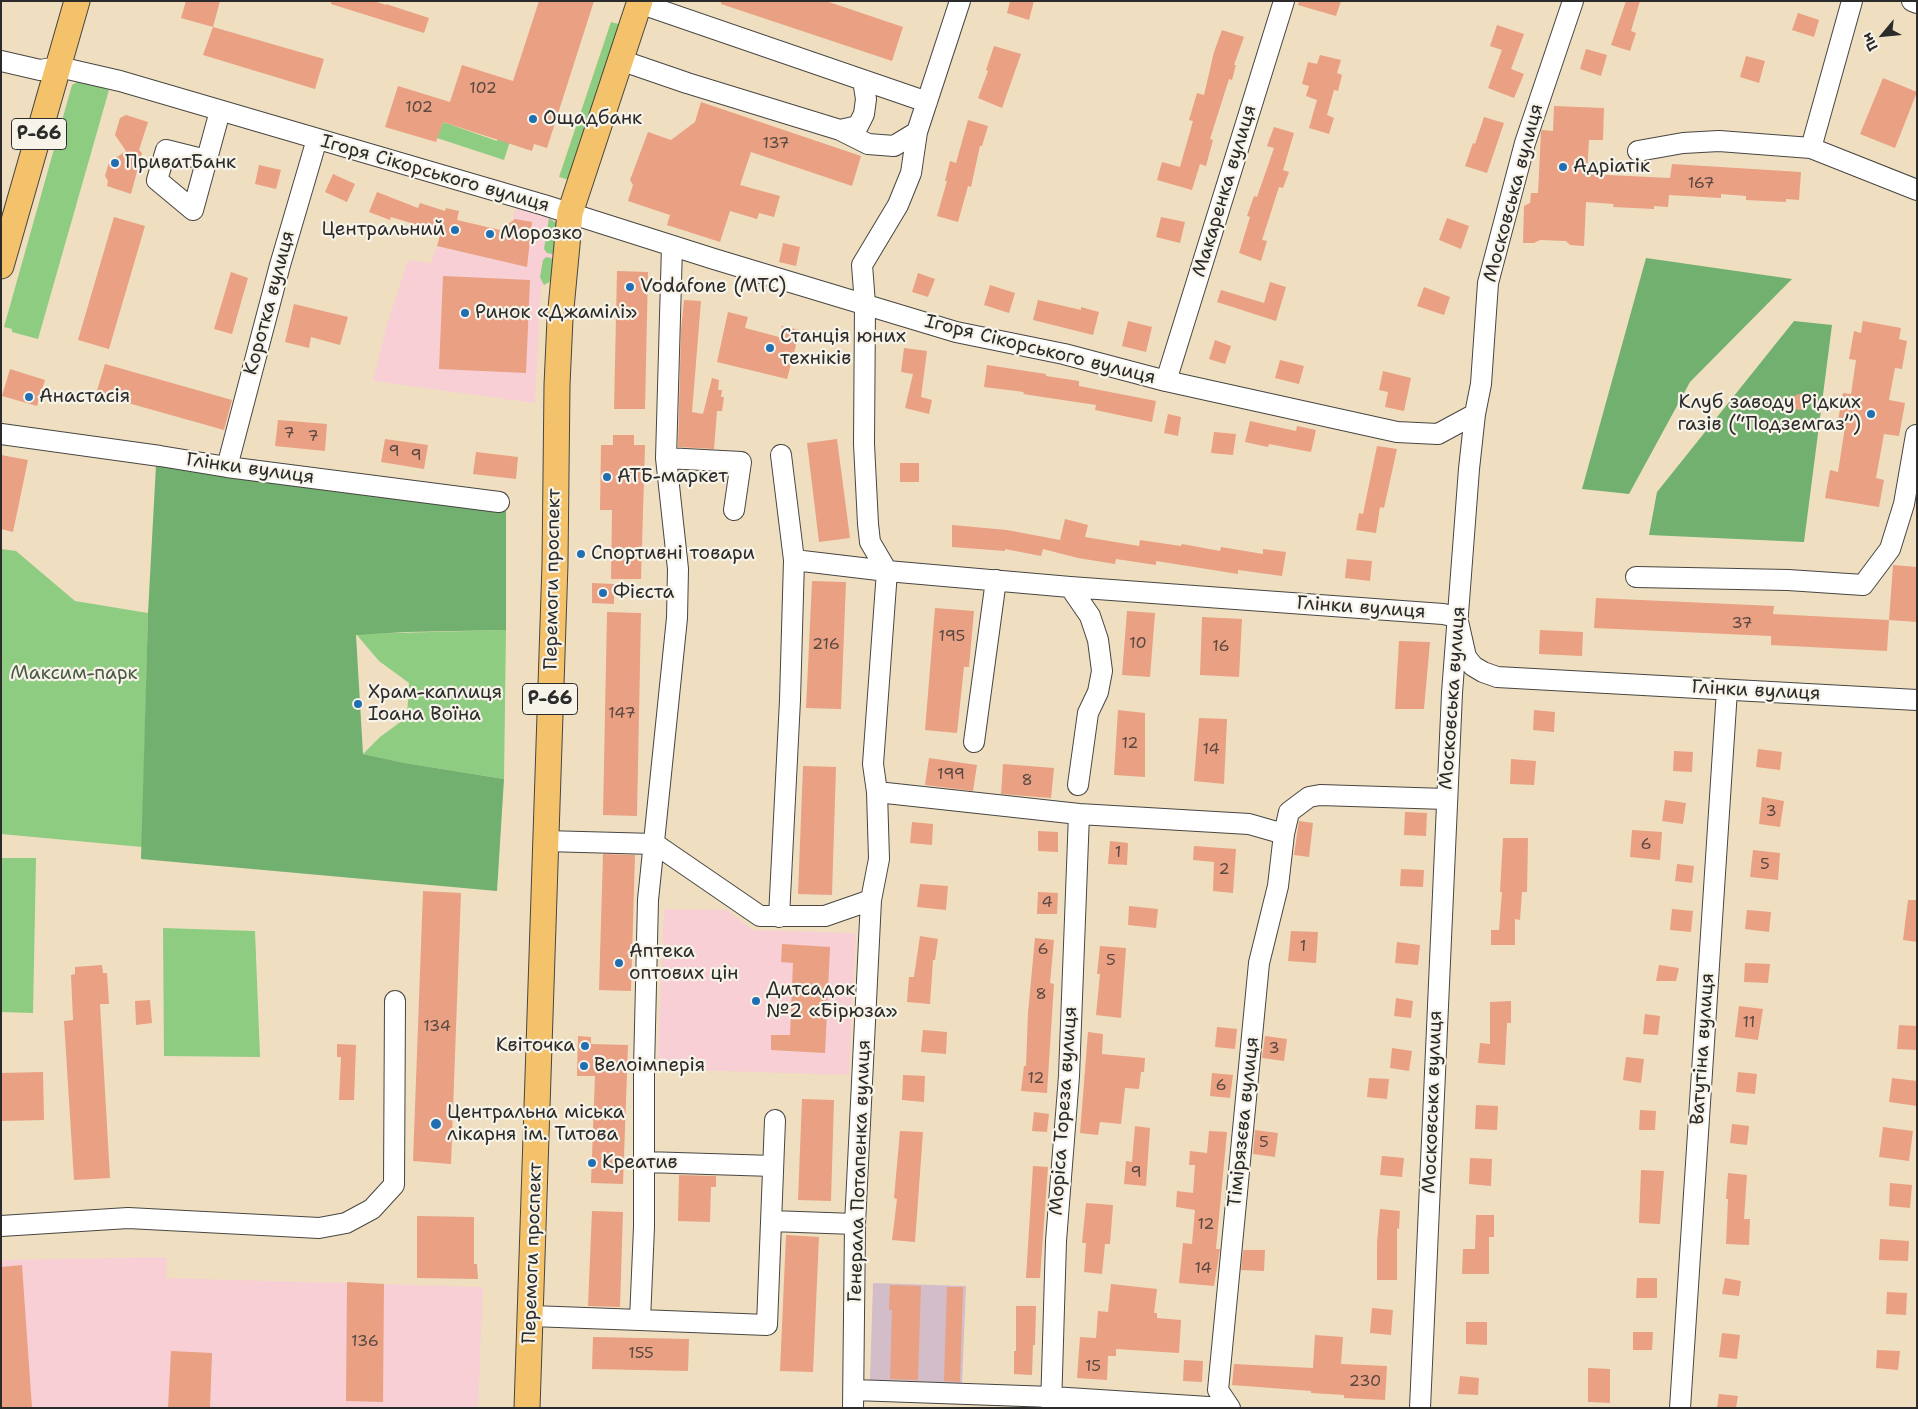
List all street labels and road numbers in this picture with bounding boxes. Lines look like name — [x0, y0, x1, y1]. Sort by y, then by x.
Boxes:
street label: Московська вулиця — [1479, 101, 1549, 285]
street label: Макаренка вулиця — [1188, 102, 1262, 280]
road number: Р-66 — [12, 118, 66, 150]
street label: Ігоря Сікорського вулиця — [318, 130, 552, 218]
street label: Коротка вулиця — [240, 228, 300, 378]
street label: Ігоря Сікорського вулиця — [922, 310, 1158, 390]
street label: Глінки вулиця — [184, 449, 316, 489]
street label: Перемоги проспект — [540, 488, 566, 670]
street label: Глінки вулиця — [1296, 592, 1426, 624]
street label: Московська вулиця — [1435, 606, 1471, 790]
street label: Глінки вулиця — [1691, 676, 1821, 706]
road number: Р-66 — [522, 684, 578, 714]
street label: Ватутіна вулиця — [1686, 972, 1720, 1126]
street label: Моріса Тореза вулиця — [1045, 1006, 1083, 1216]
street label: Московська вулиця — [1418, 1010, 1448, 1194]
street label: Тімірязєва вулиця — [1224, 1036, 1264, 1208]
street label: Генерала Потапенка вулиця — [844, 1039, 876, 1303]
street label: Перемоги проспект — [518, 1162, 548, 1344]

